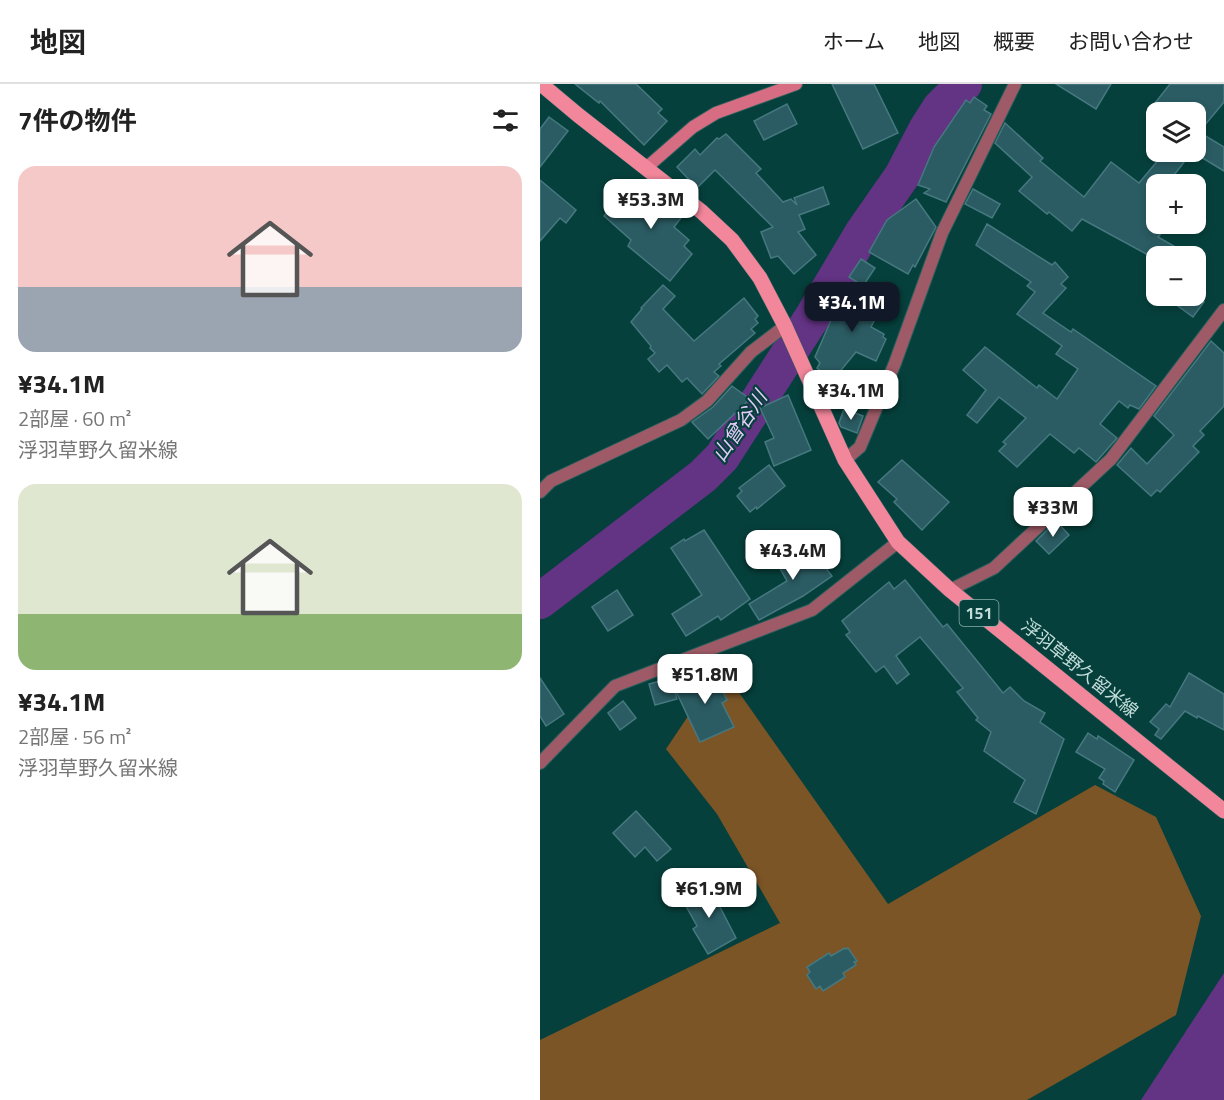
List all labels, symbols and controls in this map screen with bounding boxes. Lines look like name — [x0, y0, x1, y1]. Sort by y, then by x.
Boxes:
text: 地図 — [30, 20, 86, 63]
text: ホーム — [823, 25, 885, 57]
text: 地図 — [918, 25, 960, 57]
text: 概要 — [993, 25, 1035, 57]
text: お問い合わせ — [1068, 25, 1194, 57]
text: 7件の物件 — [18, 101, 137, 140]
map controls — [1146, 102, 1206, 306]
button: layers — [1146, 102, 1206, 162]
icon: filters — [489, 104, 522, 137]
button: + — [1146, 174, 1206, 234]
pin: ¥53.3M — [602, 179, 700, 230]
text: ¥53.3M — [617, 183, 685, 214]
icon: home — [216, 205, 324, 313]
button: − — [1146, 246, 1206, 306]
pin: ¥34.1M — [803, 282, 901, 333]
text: ¥34.1M — [818, 286, 886, 317]
text: ¥34.1M — [18, 364, 105, 403]
pin: ¥34.1M — [802, 370, 900, 421]
text: ¥34.1M — [817, 374, 885, 405]
water label: 山曾谷川 — [704, 383, 775, 468]
text: 2部屋 · 60 m² — [18, 403, 131, 434]
text: 浮羽草野久留米線 — [18, 434, 178, 465]
pin: ¥33M — [1017, 487, 1089, 538]
text: ¥33M — [1028, 491, 1078, 522]
icon: home — [216, 523, 324, 631]
pin: ¥43.4M — [744, 530, 842, 581]
text: ¥43.4M — [759, 534, 827, 565]
road number: 151 — [960, 600, 998, 626]
street label: 浮羽草野久留米線 — [1016, 612, 1144, 724]
pin: ¥51.8M — [656, 654, 754, 705]
text: ¥51.8M — [671, 658, 739, 689]
text: ¥34.1M — [18, 682, 105, 721]
text: 2部屋 · 56 m² — [18, 721, 131, 752]
text: 浮羽草野久留米線 — [18, 752, 178, 783]
pin: ¥61.9M — [660, 868, 758, 919]
text: ¥61.9M — [675, 872, 743, 903]

